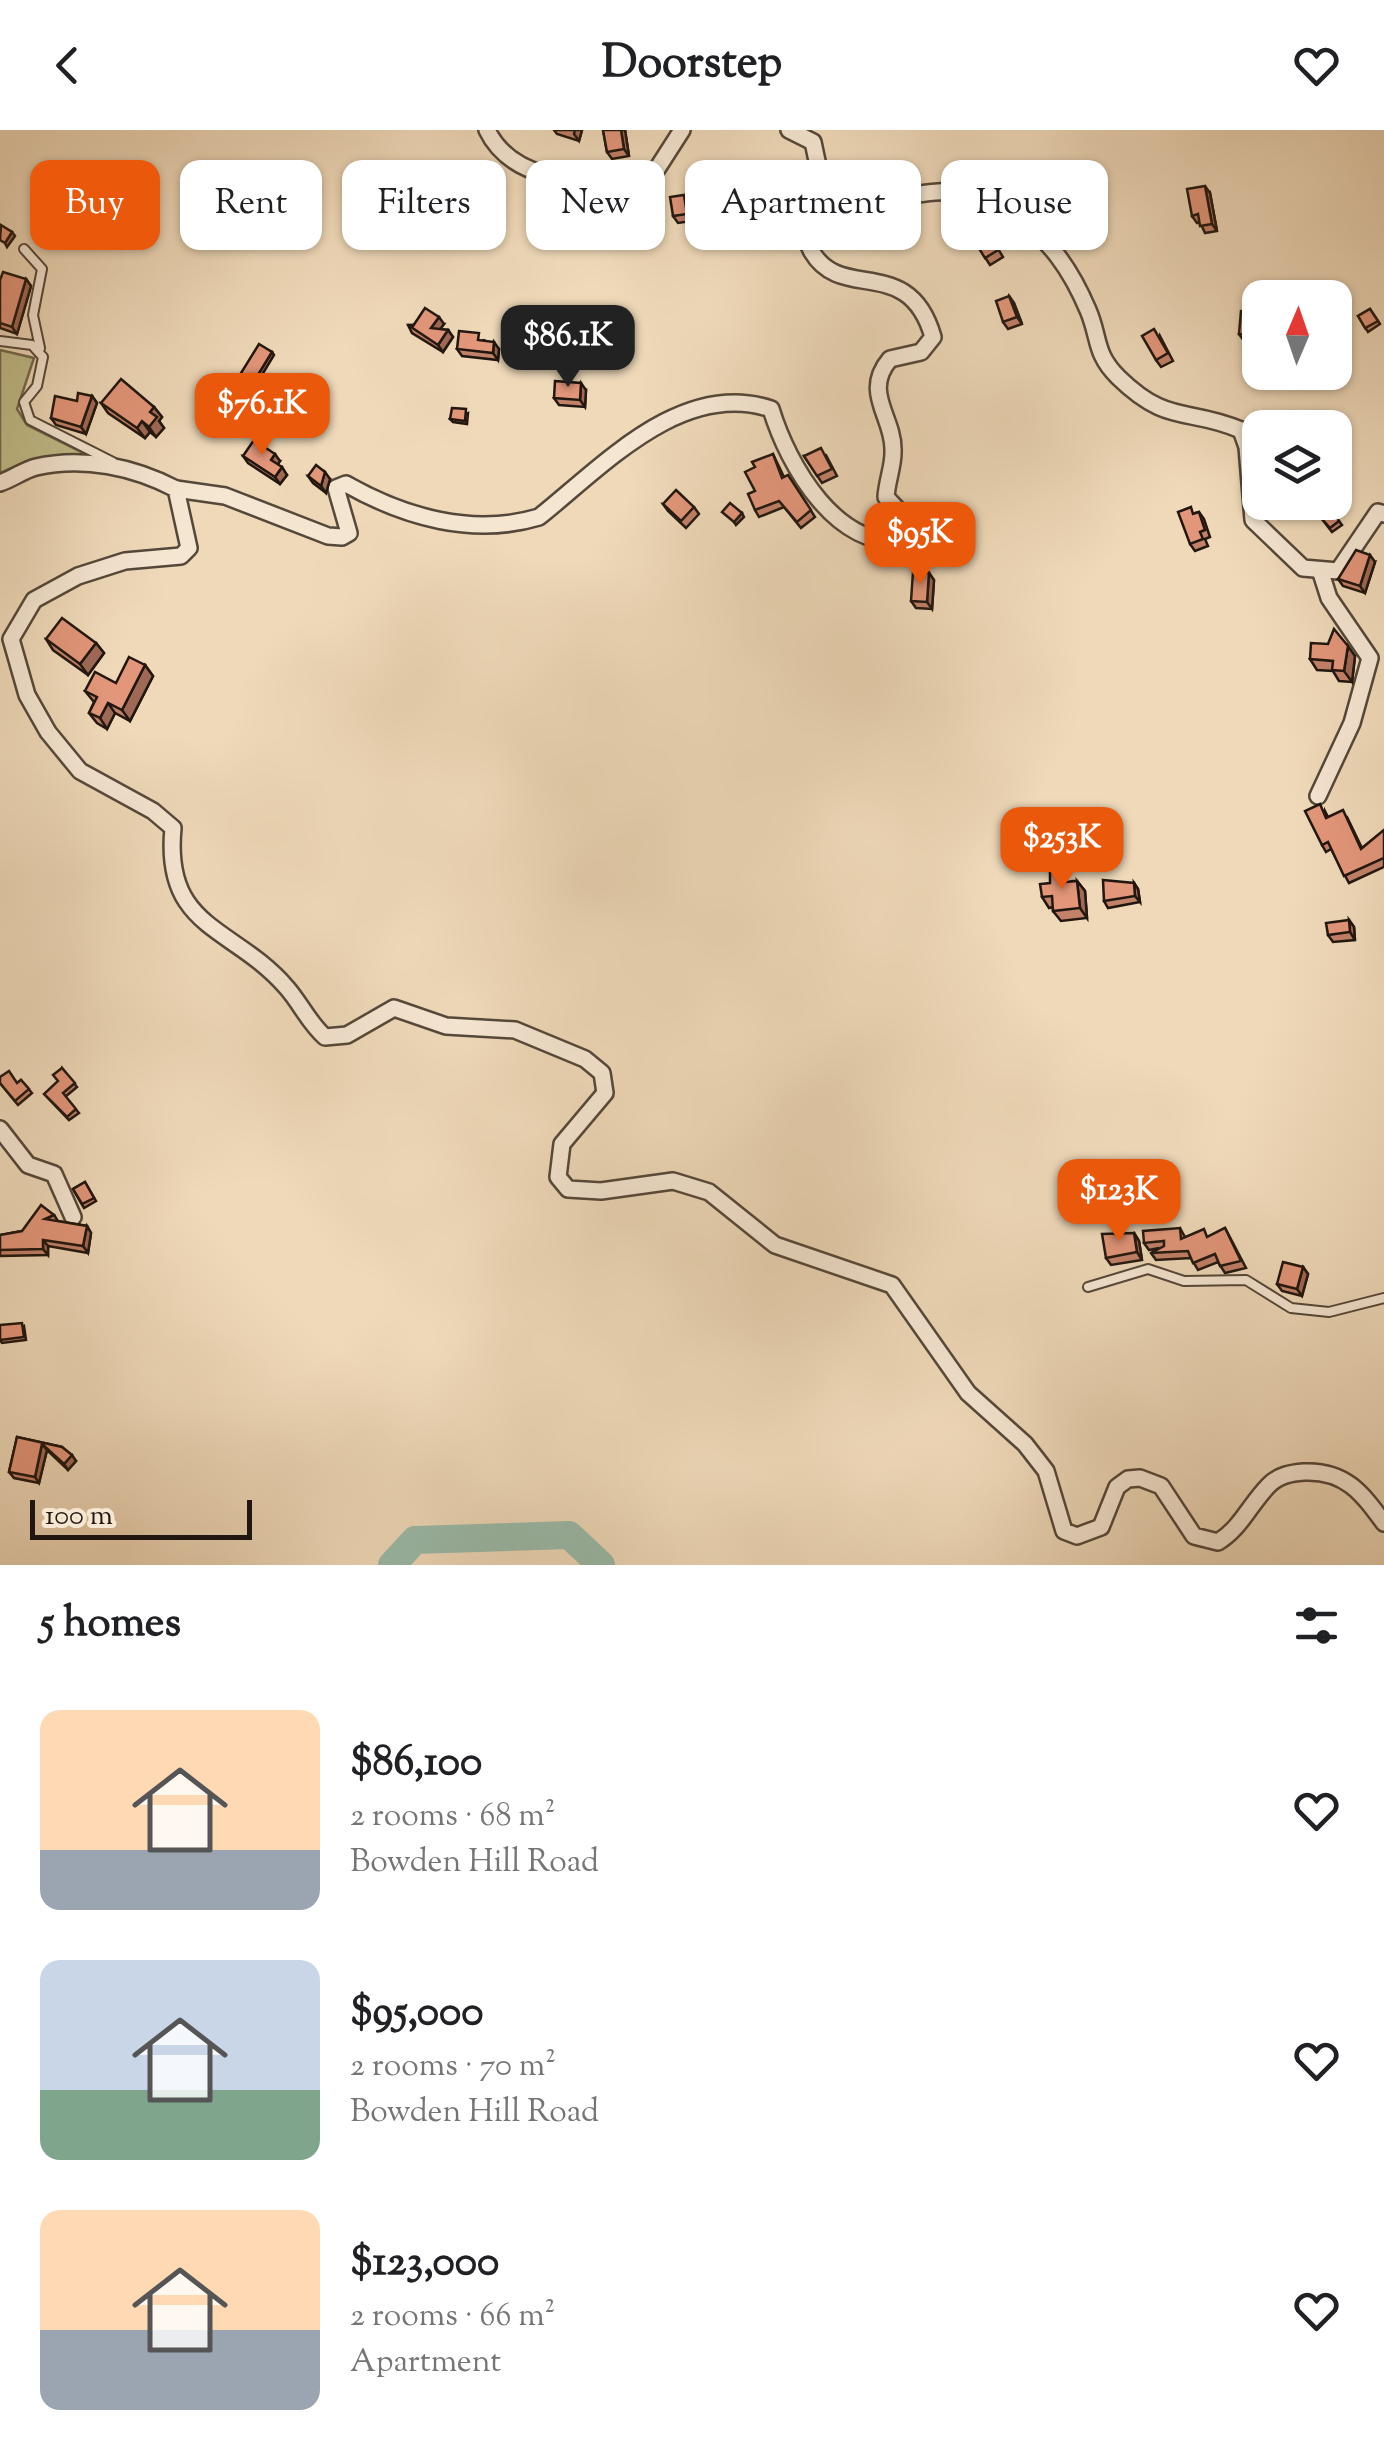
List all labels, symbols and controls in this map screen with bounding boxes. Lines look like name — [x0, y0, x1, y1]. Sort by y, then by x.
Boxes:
text: Doorstep — [602, 33, 782, 98]
icon: back — [40, 38, 95, 93]
icon: heart — [1289, 38, 1344, 93]
chip: Buy — [30, 160, 160, 250]
chip: Rent — [180, 160, 322, 250]
chip: Filters — [342, 160, 506, 250]
chip: New — [526, 160, 665, 250]
chip: Apartment — [685, 160, 921, 250]
chip: House — [941, 160, 1108, 250]
north arrow — [1242, 280, 1352, 390]
map controls — [1242, 280, 1352, 520]
pin: $86.1K — [487, 305, 649, 390]
text: $86.1K — [523, 314, 613, 360]
pin: $76.1K — [181, 373, 343, 458]
text: $76.1K — [217, 382, 307, 428]
button: layers — [1242, 410, 1352, 520]
pin: $95K — [861, 502, 979, 587]
text: $95K — [886, 511, 954, 557]
pin: $253K — [992, 807, 1132, 892]
text: $253K — [1022, 816, 1102, 862]
pin: $123K — [1049, 1159, 1189, 1244]
text: $123K — [1079, 1168, 1159, 1214]
scale bar — [30, 1495, 252, 1540]
text: 100 m — [45, 1497, 113, 1537]
text: 5 homes — [40, 1595, 181, 1655]
icon: filters — [1289, 1598, 1344, 1653]
text: $86,100 — [350, 1734, 482, 1794]
icon: home — [120, 1750, 240, 1870]
icon: heart — [1289, 1783, 1344, 1838]
text: 2 rooms · 68 m² — [350, 1794, 556, 1840]
text: Bowden Hill Road — [350, 1840, 599, 1886]
text: $95,000 — [350, 1984, 484, 2044]
icon: home — [120, 2000, 240, 2120]
icon: heart — [1289, 2033, 1344, 2088]
text: 2 rooms · 70 m² — [350, 2044, 556, 2090]
text: Bowden Hill Road — [350, 2090, 599, 2136]
text: $123,000 — [350, 2234, 499, 2294]
icon: home — [120, 2250, 240, 2370]
icon: heart — [1289, 2283, 1344, 2338]
text: 2 rooms · 66 m² — [350, 2294, 555, 2340]
text: Apartment — [350, 2340, 501, 2386]

